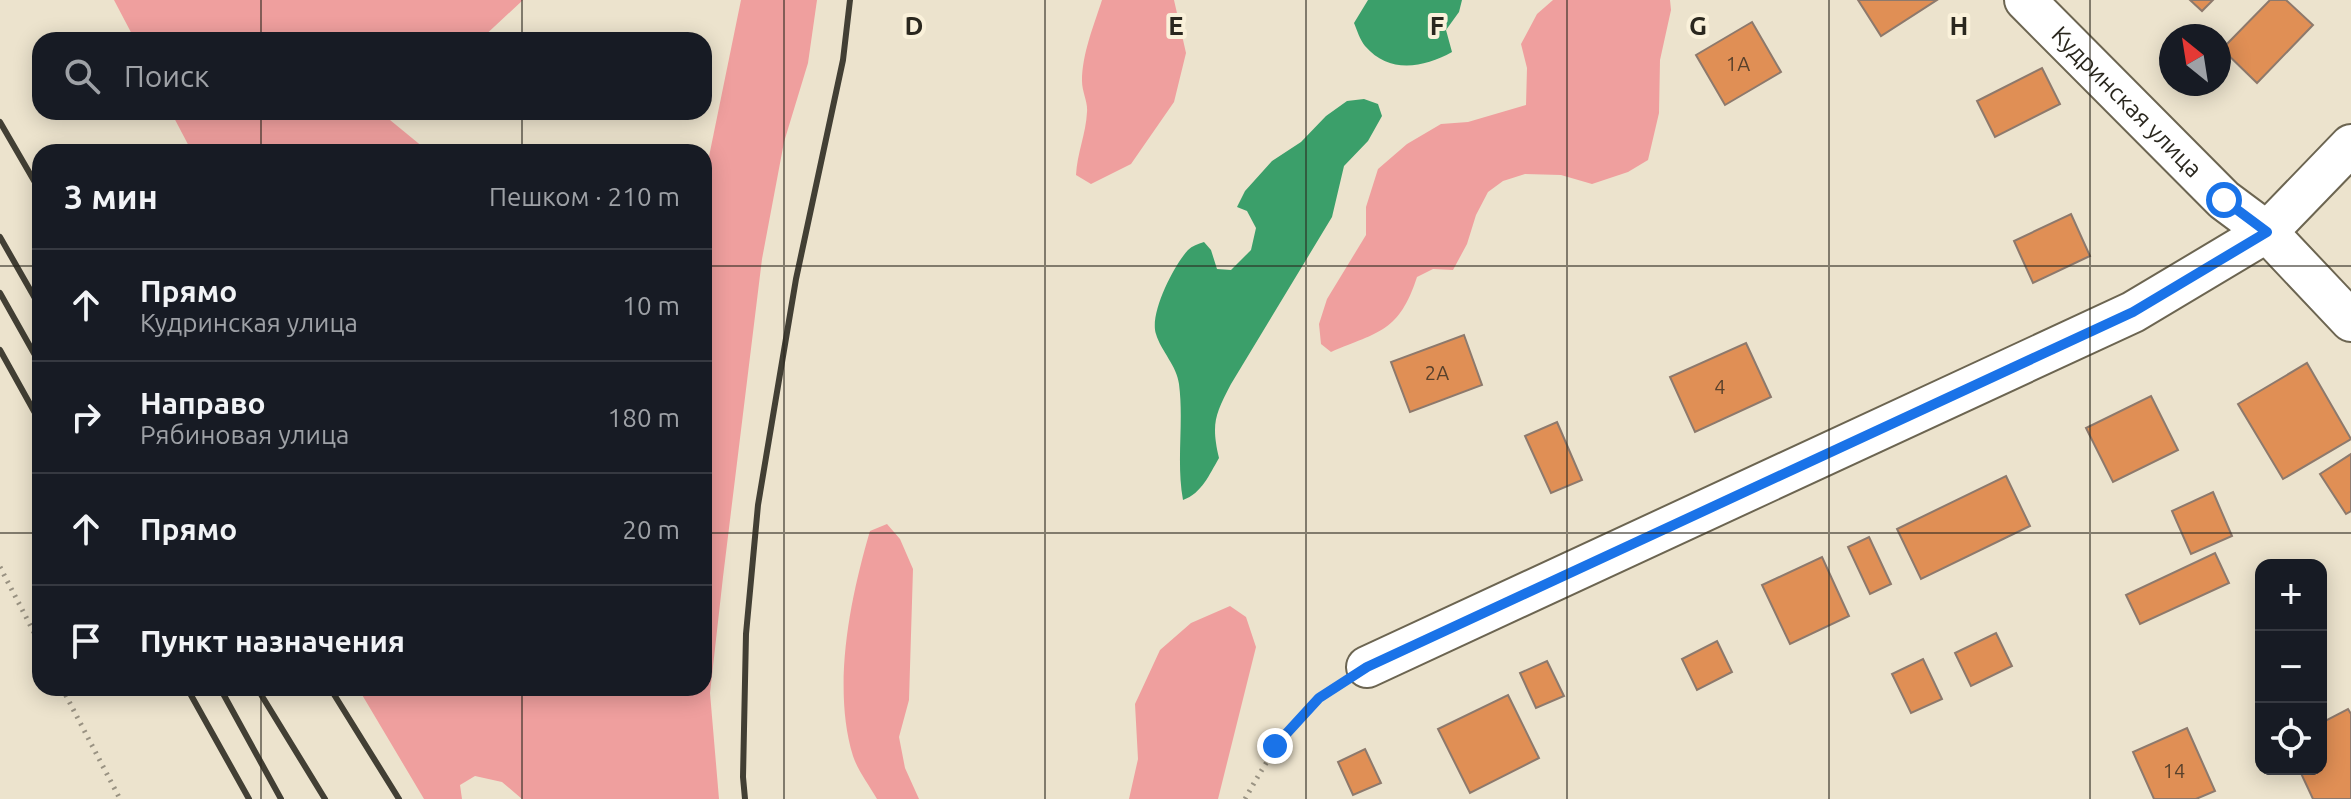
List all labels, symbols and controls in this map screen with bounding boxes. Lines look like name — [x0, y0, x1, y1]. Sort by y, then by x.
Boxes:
text: D — [905, 11, 923, 40]
text: E — [1168, 11, 1184, 40]
text: F — [1430, 11, 1444, 40]
text: G — [1689, 11, 1707, 40]
text: H — [1950, 11, 1968, 40]
street label: Кудринская улица — [2046, 21, 2207, 183]
north arrow — [2159, 24, 2231, 96]
search box — [32, 32, 712, 120]
house number: 1А — [1726, 52, 1750, 75]
icon: search — [60, 54, 104, 98]
text: Поиск — [124, 59, 209, 93]
text: 3 мин — [64, 177, 158, 215]
text: Пешком · 210 m — [489, 182, 680, 211]
route start — [2206, 182, 2242, 218]
text: Прямо — [140, 274, 237, 308]
icon: ahead — [64, 283, 108, 327]
text: 10 m — [622, 291, 680, 320]
text: Кудринская улица — [140, 308, 358, 337]
house number: 2А — [1425, 361, 1449, 384]
house number: 4 — [1714, 375, 1726, 398]
text: Направо — [140, 386, 266, 420]
icon: right — [64, 395, 108, 439]
text: 180 m — [608, 403, 680, 432]
text: Рябиновая улица — [140, 420, 349, 449]
icon: ahead — [64, 507, 108, 551]
text: Прямо — [140, 512, 237, 546]
text: 20 m — [622, 515, 680, 544]
map controls — [2255, 559, 2327, 775]
button: + — [2255, 559, 2327, 631]
icon: arrive — [64, 619, 108, 663]
text: Пункт назначения — [140, 624, 405, 658]
button: − — [2255, 631, 2327, 703]
button: locate — [2255, 703, 2327, 775]
route end — [1257, 728, 1293, 764]
house number: 14 — [2163, 759, 2185, 782]

